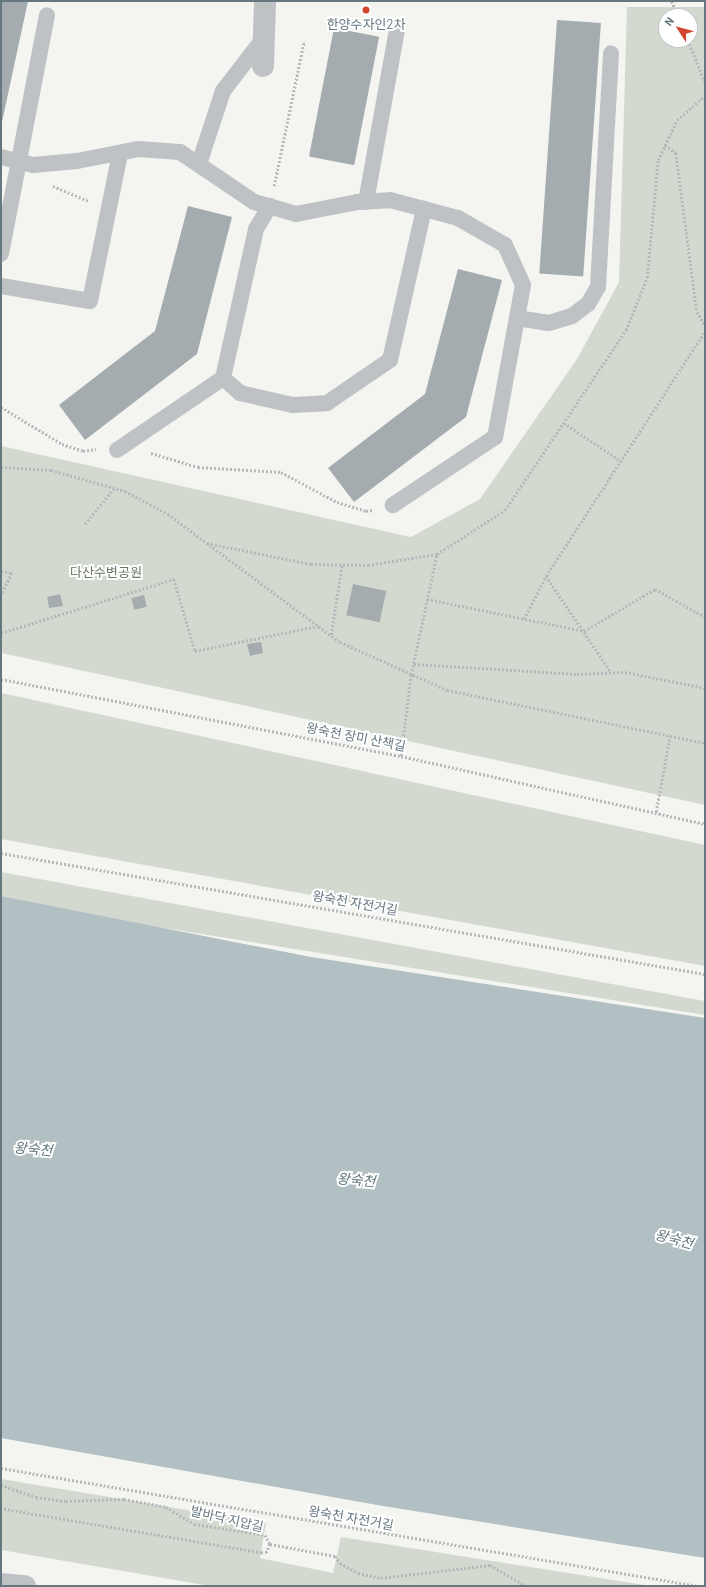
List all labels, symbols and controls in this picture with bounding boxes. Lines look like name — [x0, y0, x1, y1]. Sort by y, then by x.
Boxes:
marker: 한양수자인2차 — [361, 5, 371, 15]
north arrow — [658, 8, 698, 48]
text: N — [661, 14, 676, 28]
place label: 한양수자인2차 — [327, 16, 405, 32]
park label: 다산수변공원 — [70, 564, 142, 580]
street label: 왕숙천 장미 산책길 — [305, 720, 407, 754]
street label: 왕숙천 자전거길 — [311, 888, 399, 918]
water label: 왕숙천 — [13, 1139, 53, 1159]
water label: 왕숙천 — [336, 1170, 376, 1190]
water label: 왕숙천 — [653, 1226, 695, 1252]
street label: 발바닥 지압길 — [189, 1503, 265, 1535]
street label: 왕숙천 자전거길 — [307, 1503, 395, 1533]

